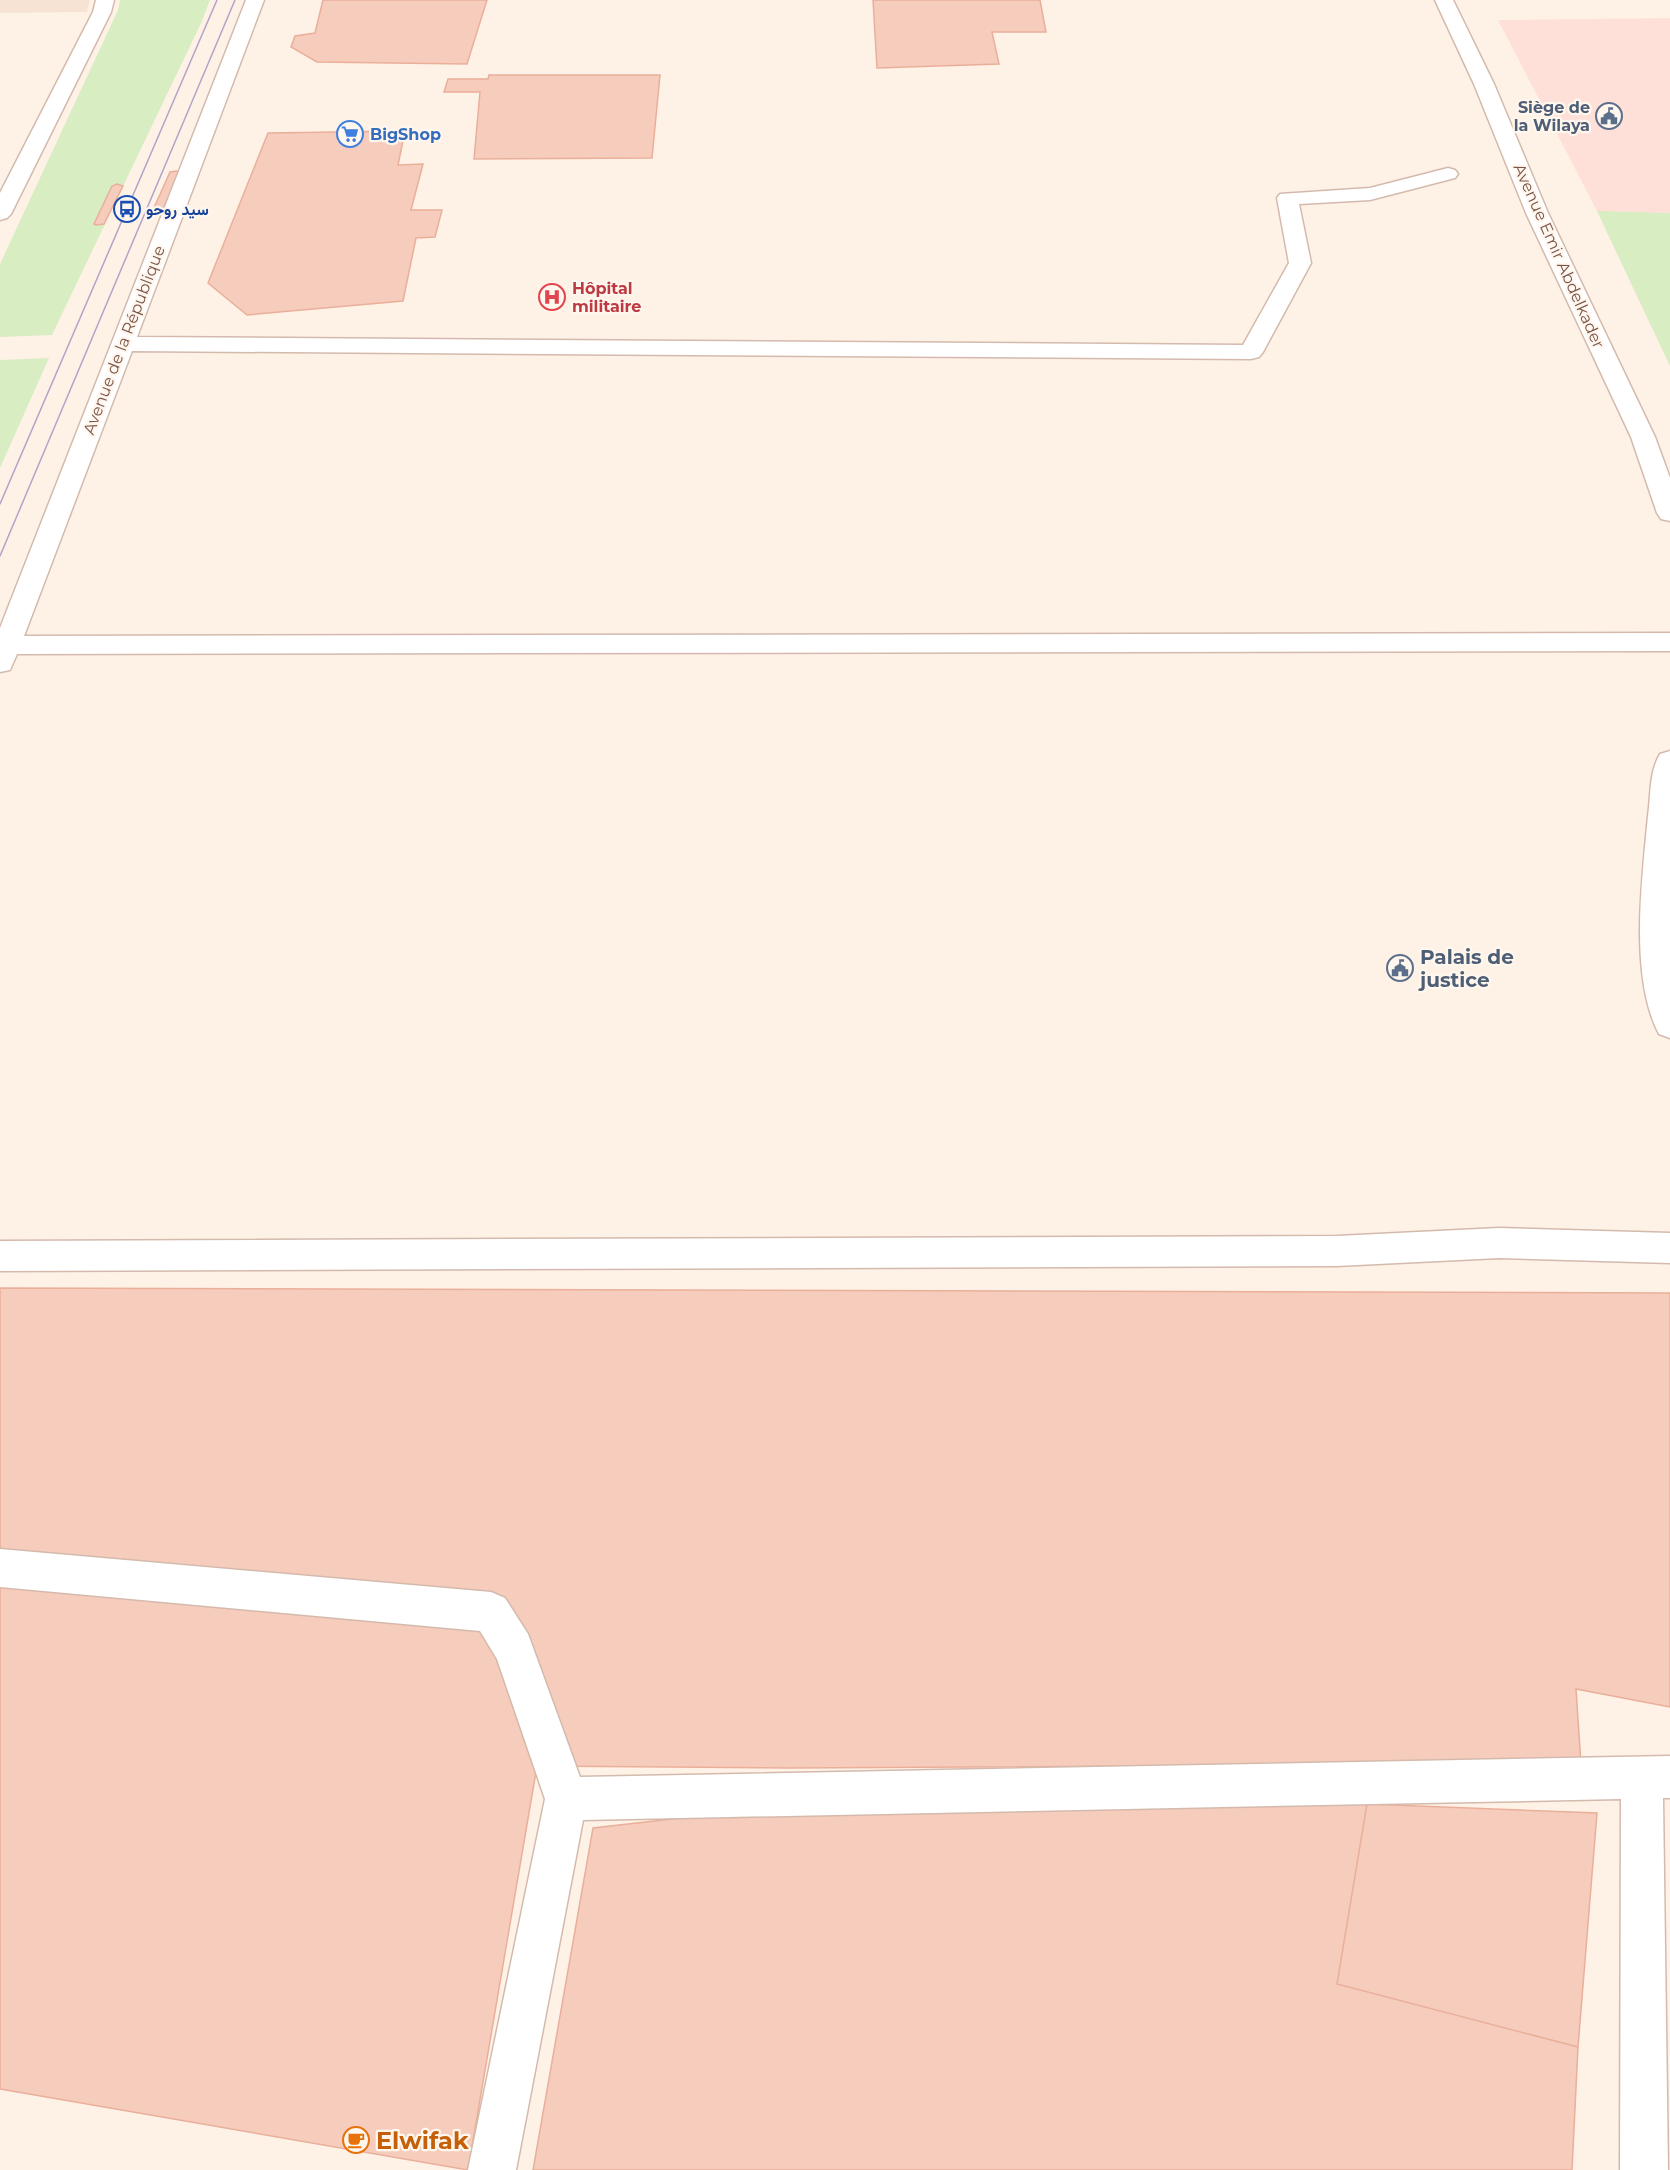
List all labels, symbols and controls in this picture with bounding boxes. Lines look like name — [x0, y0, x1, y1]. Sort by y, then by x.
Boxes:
place label: Siège de la Wilaya — [1514, 98, 1590, 135]
public building icon: Siège de la Wilaya — [1594, 101, 1624, 131]
supermarket icon: BigShop — [335, 119, 365, 149]
place label: BigShop — [370, 125, 441, 144]
street label: Avenue Emir Abdelkader — [1510, 161, 1608, 351]
bus stop icon: سيد روحو — [112, 194, 142, 224]
place label: سيد روحو — [146, 200, 209, 220]
street label: Avenue de la République — [79, 243, 169, 437]
place label: Hôpital militaire — [572, 279, 641, 316]
hospital icon: Hôpital militaire — [537, 282, 567, 312]
place label: Palais de justice — [1418, 945, 1514, 992]
public building icon: Palais de justice — [1385, 953, 1415, 983]
cafe icon: Elwifak — [341, 2125, 371, 2155]
place label: Elwifak — [376, 2126, 469, 2155]

